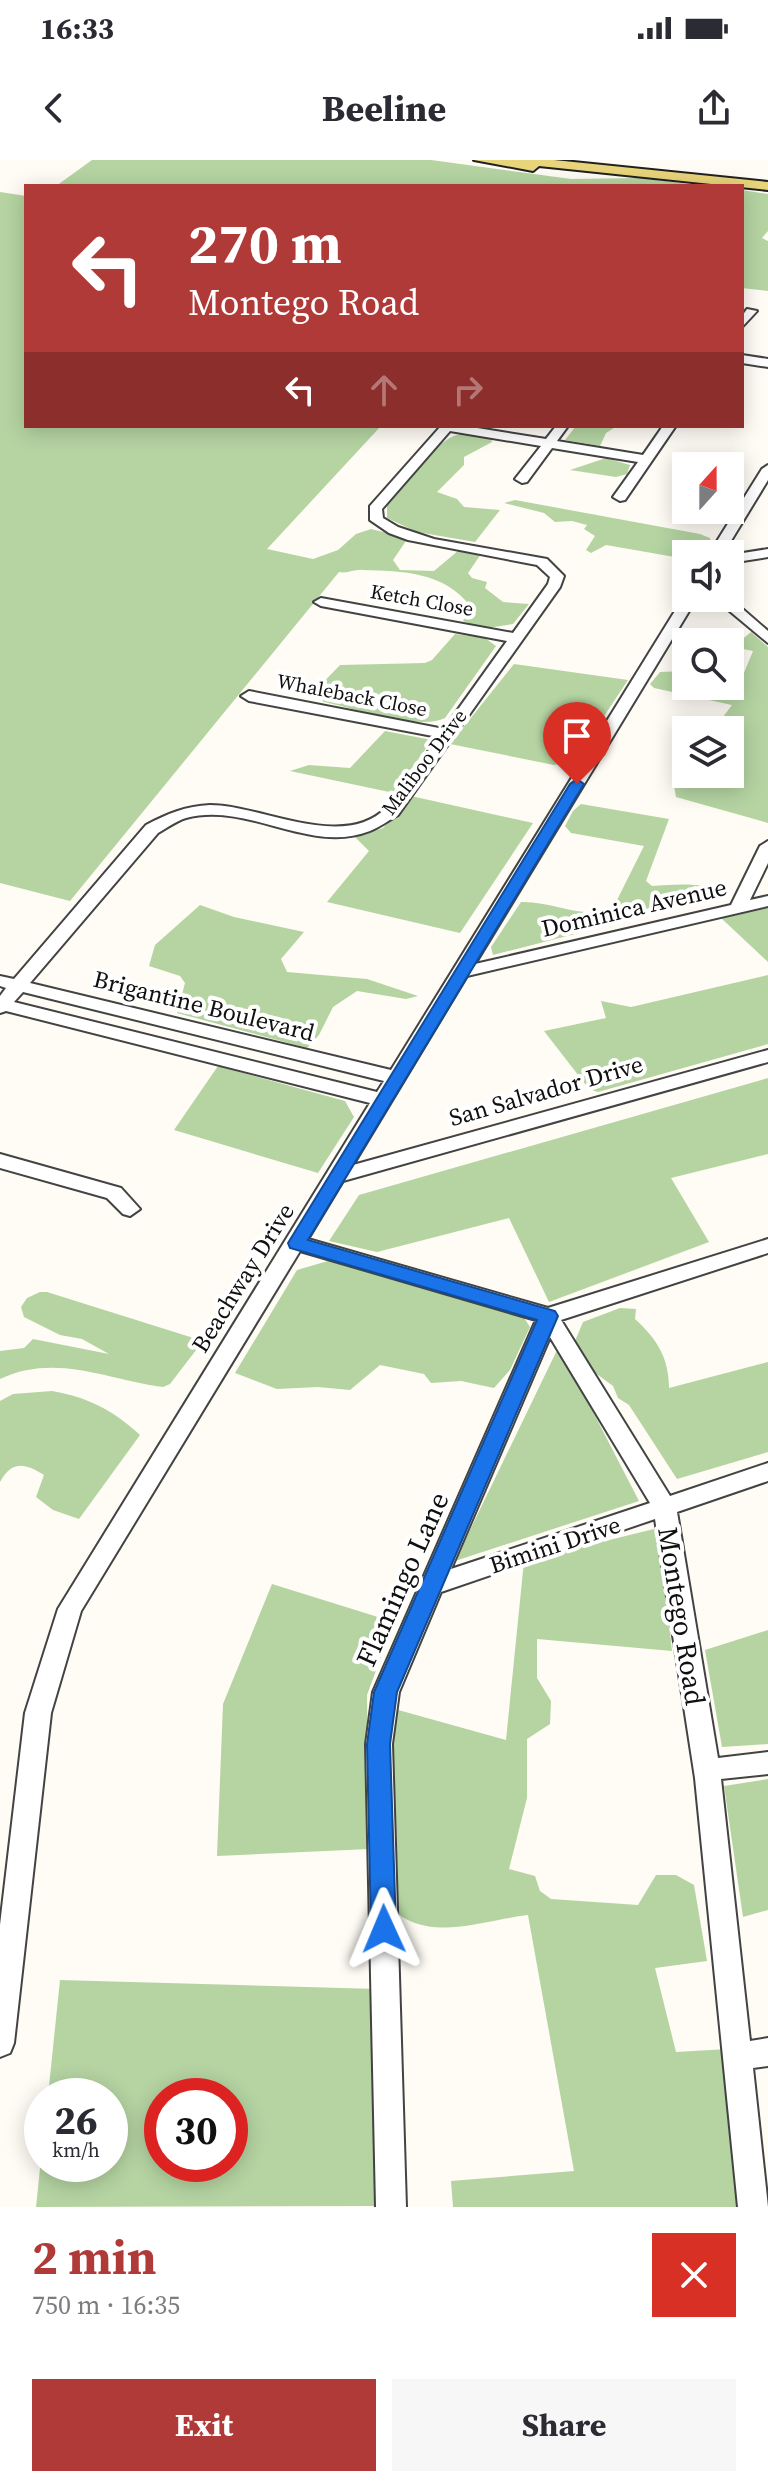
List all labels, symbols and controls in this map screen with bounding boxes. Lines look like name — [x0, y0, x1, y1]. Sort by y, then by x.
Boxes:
text: 16:33 — [40, 8, 114, 49]
text: Beeline — [322, 84, 446, 133]
icon: back — [32, 86, 76, 130]
icon: share — [692, 86, 736, 130]
text: 270 m — [188, 205, 342, 282]
icon: left — [56, 216, 160, 320]
text: Montego Road — [188, 278, 419, 327]
icon: left — [278, 368, 322, 412]
icon: ahead — [362, 368, 406, 412]
icon: right — [446, 368, 490, 412]
north arrow — [672, 452, 744, 524]
map controls — [672, 452, 744, 788]
button: sound — [672, 540, 744, 612]
street label: Ketch Close — [368, 577, 476, 623]
button: search — [672, 628, 744, 700]
street label: Whaleback Close — [274, 667, 430, 723]
pin — [543, 702, 611, 784]
street label: Maliboo Drive — [375, 703, 473, 821]
icon: arrive — [555, 714, 599, 758]
button: layers — [672, 716, 744, 788]
street label: Dominica Avenue — [538, 870, 730, 945]
street label: Brigantine Boulevard — [90, 962, 318, 1049]
street label: San Salvador Drive — [445, 1047, 647, 1134]
street label: Beachway Drive — [184, 1197, 302, 1359]
street label: Flamingo Lane — [347, 1486, 457, 1672]
street label: Bimini Drive — [485, 1508, 625, 1581]
street label: Montego Road — [649, 1524, 715, 1708]
position arrow — [342, 1887, 426, 1971]
speed limit sign: 30 — [144, 2078, 248, 2182]
text: 26 — [54, 2093, 98, 2147]
text: km/h — [52, 2136, 100, 2164]
text: 2 min — [32, 2224, 157, 2290]
button: close — [652, 2233, 736, 2317]
text: 750 m · 16:35 — [32, 2287, 180, 2323]
button: Exit — [32, 2379, 376, 2471]
button: Share — [392, 2379, 736, 2471]

